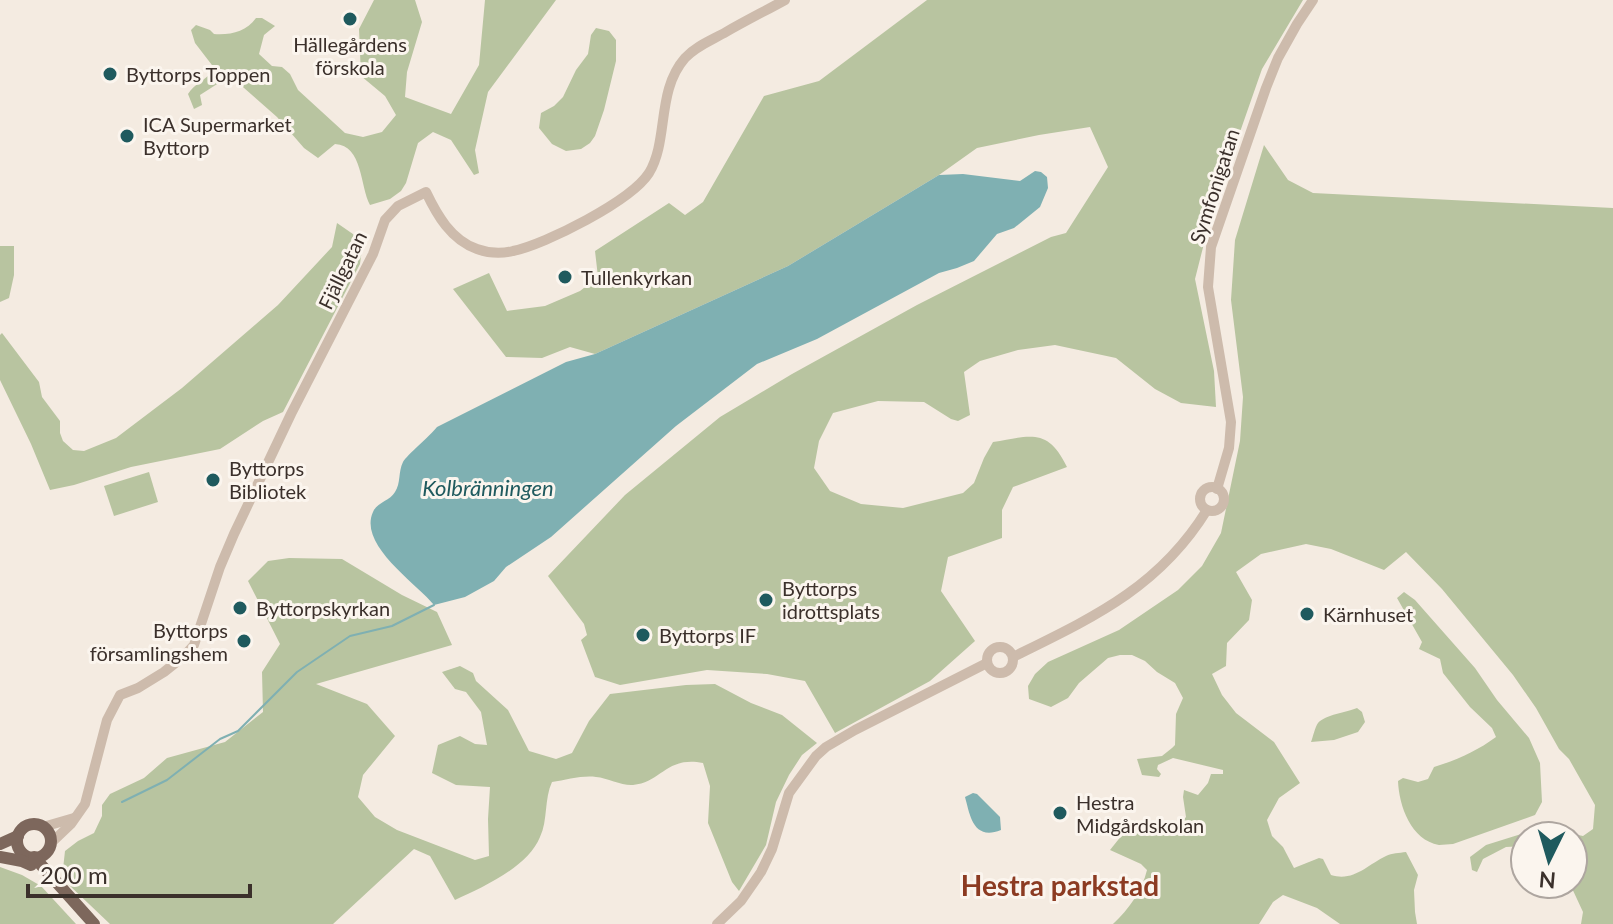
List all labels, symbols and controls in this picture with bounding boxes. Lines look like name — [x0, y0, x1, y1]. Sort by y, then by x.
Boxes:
marker: Hällegårdens förskola — [341, 10, 359, 28]
place label: Hällegårdens förskola — [293, 32, 407, 79]
place label: Byttorps Toppen — [126, 62, 270, 86]
marker: Byttorps Toppen — [101, 65, 119, 83]
place label: ICA Supermarket Byttorp — [143, 112, 292, 159]
street label: Symfonigatan — [1184, 126, 1244, 246]
marker: ICA Supermarket Byttorp — [118, 127, 136, 145]
street label: Fjällgatan — [313, 227, 371, 313]
place label: Tullenkyrkan — [581, 265, 692, 289]
marker: Tullenkyrkan — [556, 268, 574, 286]
place label: Byttorps Bibliotek — [229, 456, 307, 503]
marker: Byttorps Bibliotek — [204, 471, 222, 489]
water label: Kolbränningen — [422, 474, 554, 501]
place label: Byttorps idrottsplats — [782, 576, 880, 623]
marker: Byttorps idrottsplats — [757, 591, 775, 609]
place label: Byttorpskyrkan — [256, 596, 390, 620]
marker: Byttorpskyrkan — [231, 599, 249, 617]
place label: Kärnhuset — [1323, 602, 1413, 626]
marker: Kärnhuset — [1298, 605, 1316, 623]
place label: Byttorps församlingshem — [90, 618, 228, 665]
place label: Byttorps IF — [659, 623, 756, 647]
marker: Byttorps IF — [634, 626, 652, 644]
marker: Byttorps församlingshem — [235, 632, 253, 650]
place label: Hestra Midgårdskolan — [1076, 790, 1204, 837]
marker: Hestra Midgårdskolan — [1051, 804, 1069, 822]
north arrow — [1509, 820, 1589, 900]
scale bar — [28, 848, 250, 898]
text: 200 m — [40, 860, 108, 889]
text: N — [1538, 866, 1557, 895]
district label: Hestra parkstad — [961, 868, 1159, 902]

